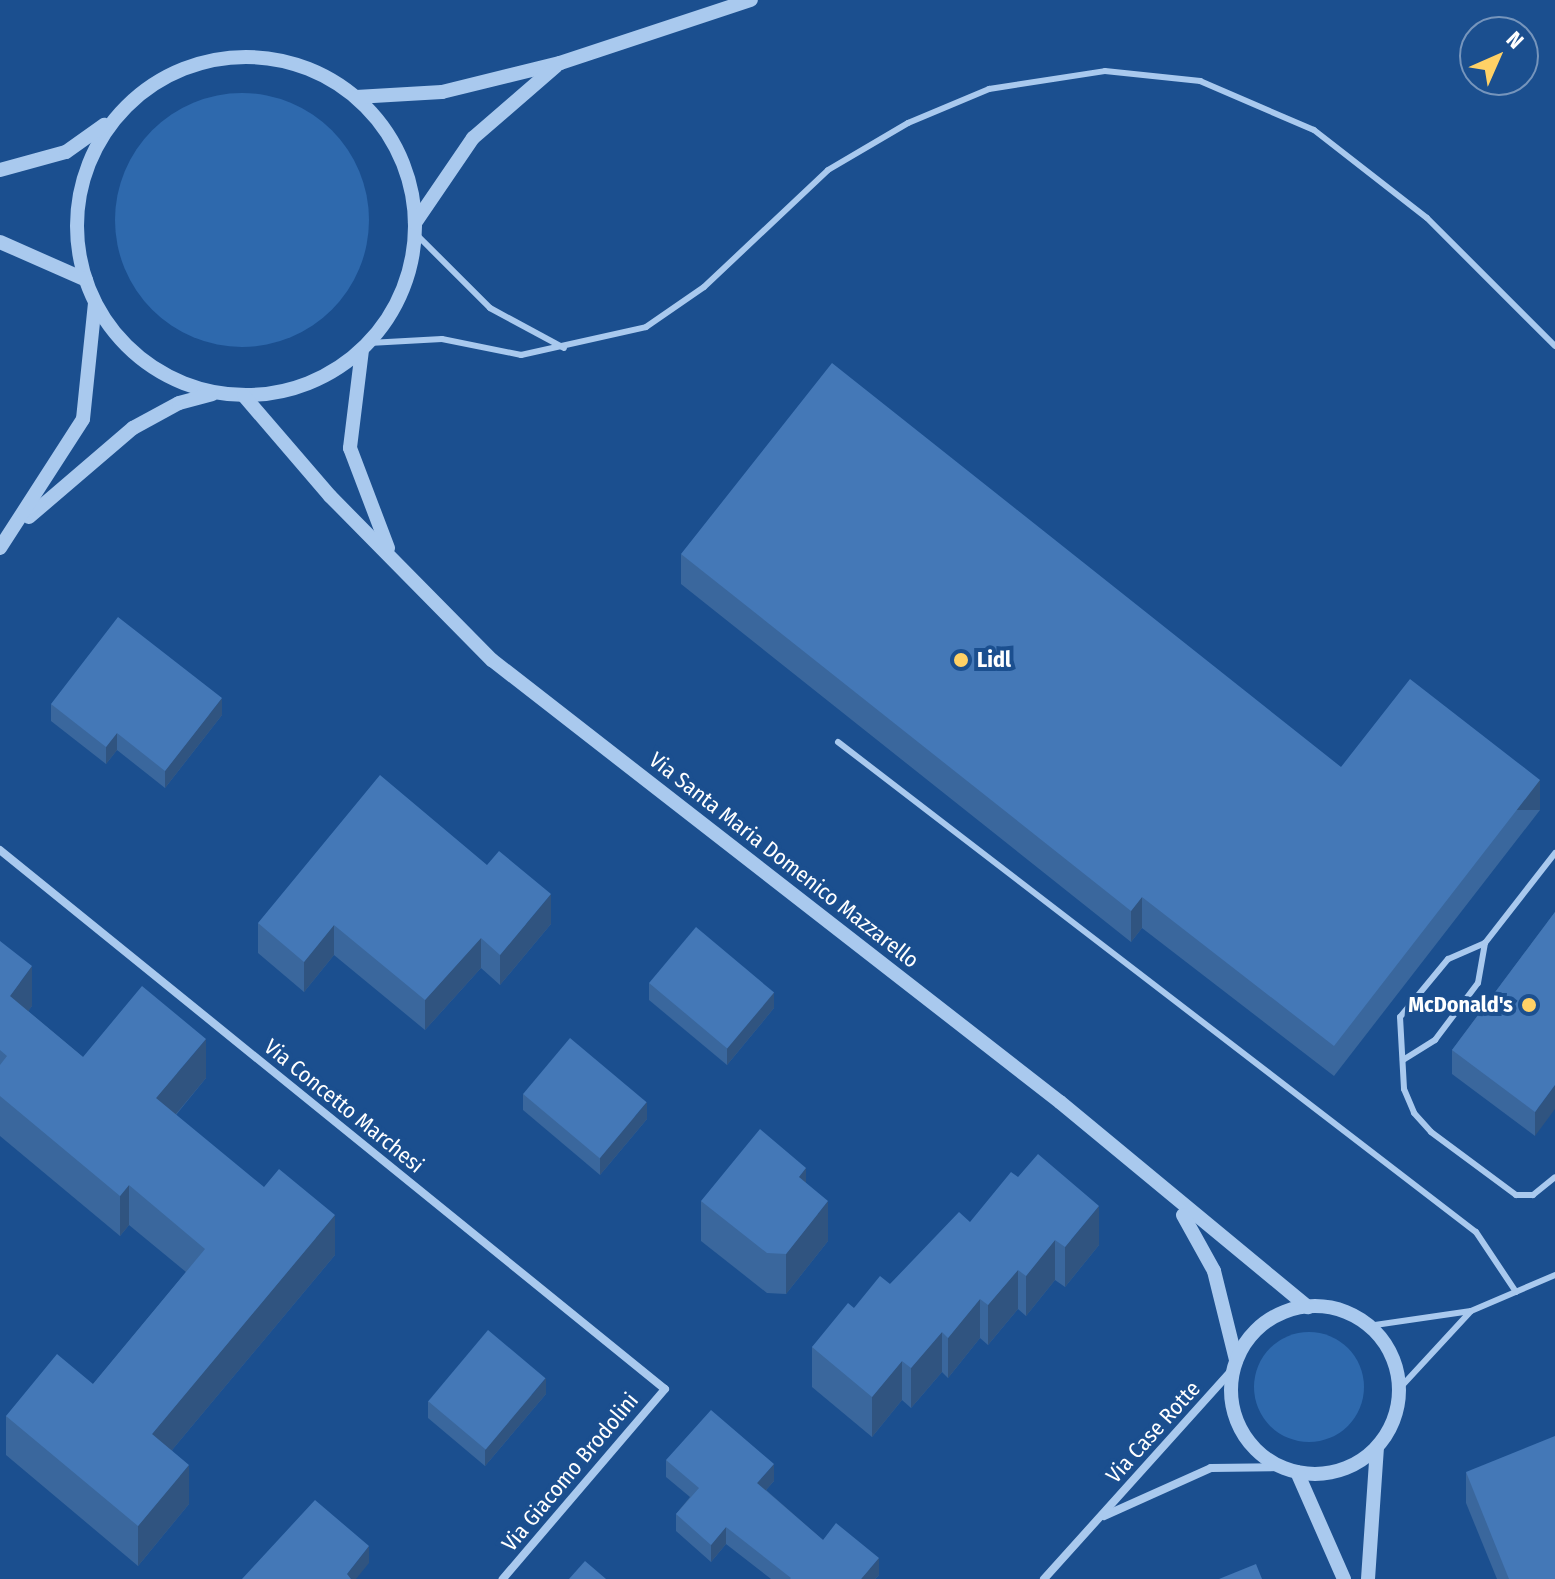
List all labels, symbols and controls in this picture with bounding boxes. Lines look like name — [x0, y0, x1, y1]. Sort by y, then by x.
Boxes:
north arrow — [1459, 16, 1539, 96]
text: N — [1501, 26, 1529, 54]
place label: Lidl — [977, 647, 1011, 673]
marker: Lidl — [952, 651, 970, 669]
street label: Via Santa Maria Domenico Mazzarello — [644, 747, 924, 973]
place label: McDonald's — [1408, 992, 1513, 1018]
marker: McDonald's — [1520, 996, 1538, 1014]
street label: Via Concetto Marchesi — [259, 1034, 429, 1178]
street label: Via Case Rotte — [1100, 1376, 1206, 1488]
street label: Via Giacomo Brodolini — [496, 1388, 644, 1556]

